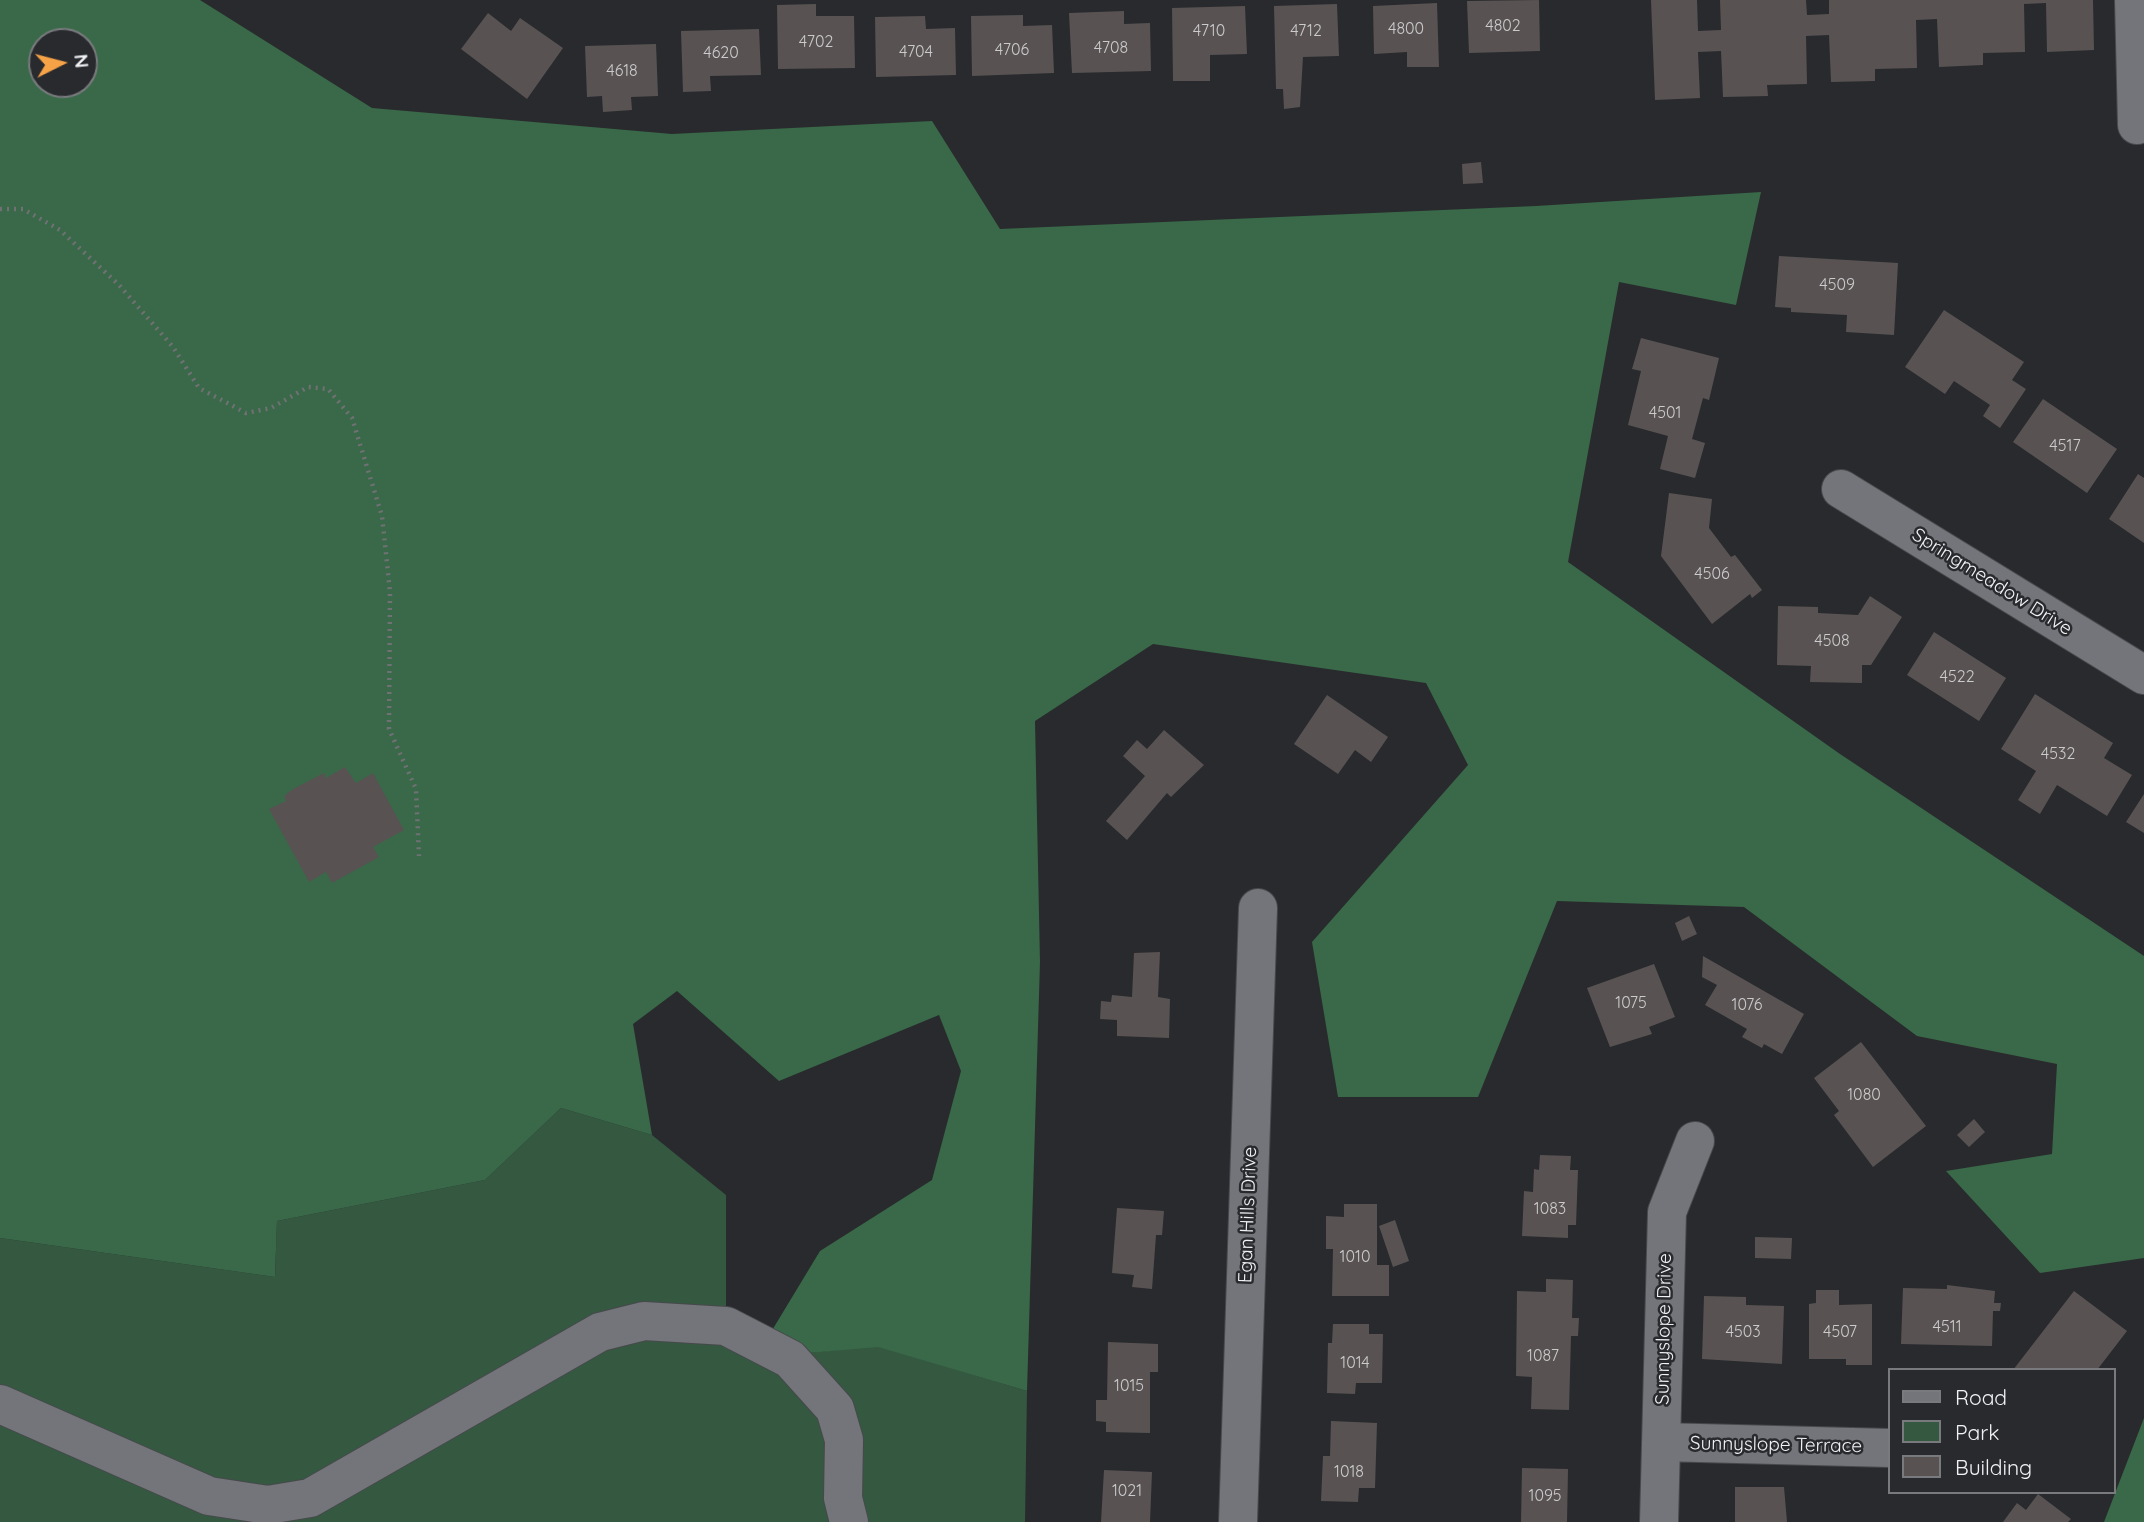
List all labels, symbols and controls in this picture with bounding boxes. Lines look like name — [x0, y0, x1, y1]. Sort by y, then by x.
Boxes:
house number: 4802 — [1485, 16, 1521, 36]
house number: 4800 — [1388, 19, 1424, 39]
house number: 4710 — [1193, 21, 1225, 41]
house number: 4712 — [1290, 21, 1322, 41]
north arrow — [28, 28, 98, 98]
house number: 4702 — [799, 32, 833, 52]
house number: 4708 — [1094, 38, 1128, 58]
house number: 4706 — [995, 40, 1029, 60]
house number: 4704 — [899, 42, 933, 62]
house number: 4620 — [703, 43, 739, 63]
text: N — [69, 53, 95, 69]
house number: 4618 — [606, 61, 638, 81]
house number: 4509 — [1819, 275, 1855, 295]
house number: 4501 — [1649, 403, 1681, 423]
house number: 4517 — [2049, 436, 2081, 456]
street label: Springmeadow Drive — [1908, 524, 2076, 640]
house number: 4506 — [1694, 564, 1730, 584]
house number: 4508 — [1814, 631, 1850, 651]
house number: 4522 — [1940, 667, 1974, 687]
house number: 4532 — [2041, 744, 2075, 764]
house number: 1075 — [1615, 993, 1647, 1013]
house number: 1076 — [1732, 995, 1762, 1015]
house number: 1080 — [1847, 1085, 1881, 1105]
street label: Egan Hills Drive — [1234, 1146, 1262, 1284]
house number: 1083 — [1534, 1199, 1566, 1219]
house number: 1010 — [1340, 1247, 1370, 1267]
street label: Sunnyslope Drive — [1651, 1253, 1677, 1405]
house number: 4511 — [1932, 1317, 1962, 1337]
house number: 4503 — [1725, 1322, 1761, 1342]
house number: 4507 — [1823, 1322, 1857, 1342]
house number: 1087 — [1527, 1346, 1559, 1366]
house number: 1014 — [1340, 1353, 1370, 1373]
legend — [1888, 1368, 2116, 1494]
house number: 1015 — [1114, 1376, 1144, 1396]
text: Road — [1955, 1384, 2007, 1410]
text: Park — [1955, 1419, 1999, 1445]
street label: Sunnyslope Terrace — [1690, 1432, 1862, 1458]
text: Building — [1955, 1454, 2032, 1480]
house number: 1018 — [1334, 1462, 1364, 1482]
house number: 1021 — [1112, 1481, 1142, 1501]
house number: 1095 — [1528, 1486, 1562, 1506]

